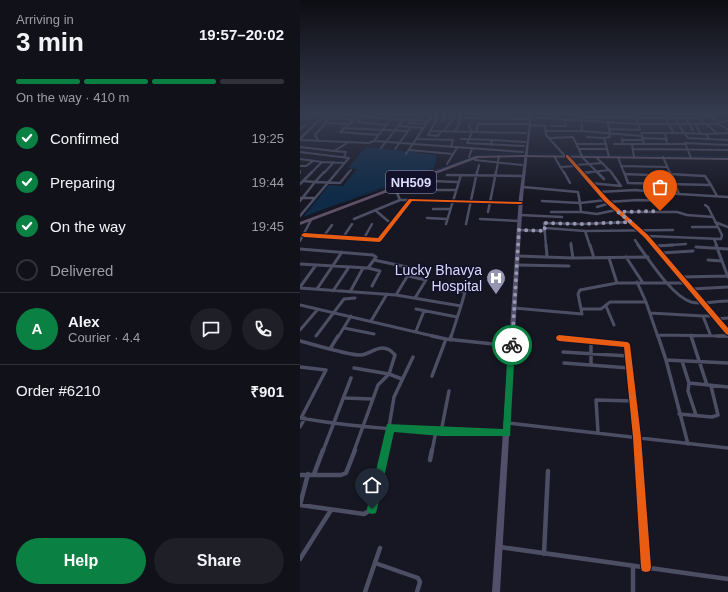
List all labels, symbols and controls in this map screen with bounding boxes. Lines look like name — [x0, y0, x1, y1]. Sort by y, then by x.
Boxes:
text: Arriving in — [16, 12, 74, 27]
text: 19:57–20:02 — [199, 26, 284, 43]
text: 3 min — [16, 27, 84, 57]
text: On the way · 410 m — [16, 90, 129, 105]
icon: check — [16, 127, 38, 149]
text: Confirmed — [50, 130, 119, 147]
text: 19:25 — [251, 131, 284, 146]
pin — [643, 170, 677, 211]
icon: check — [16, 171, 38, 193]
road number: NH509 — [386, 171, 436, 193]
text: Preparing — [50, 174, 115, 191]
text: 19:44 — [251, 175, 284, 190]
icon: bag — [649, 176, 671, 198]
icon: check — [16, 215, 38, 237]
text: On the way — [50, 218, 126, 235]
text: 19:45 — [251, 219, 284, 234]
text: Delivered — [50, 262, 113, 279]
place label: Lucky Bhavya Hospital — [395, 262, 482, 294]
hospital icon: Lucky Bhavya Hospital — [485, 267, 507, 295]
button: chat — [190, 308, 232, 350]
button: phone — [242, 308, 284, 350]
text: Alex — [68, 313, 100, 330]
text: A — [32, 320, 42, 337]
courier — [492, 325, 532, 365]
text: Courier · 4.4 — [68, 330, 140, 345]
icon: bike — [501, 334, 523, 356]
text: Order #6210 — [16, 382, 100, 399]
text: ₹901 — [250, 383, 284, 400]
pin — [355, 468, 389, 509]
icon: home — [361, 474, 383, 496]
button: Help — [16, 538, 146, 584]
button: Share — [154, 538, 284, 584]

